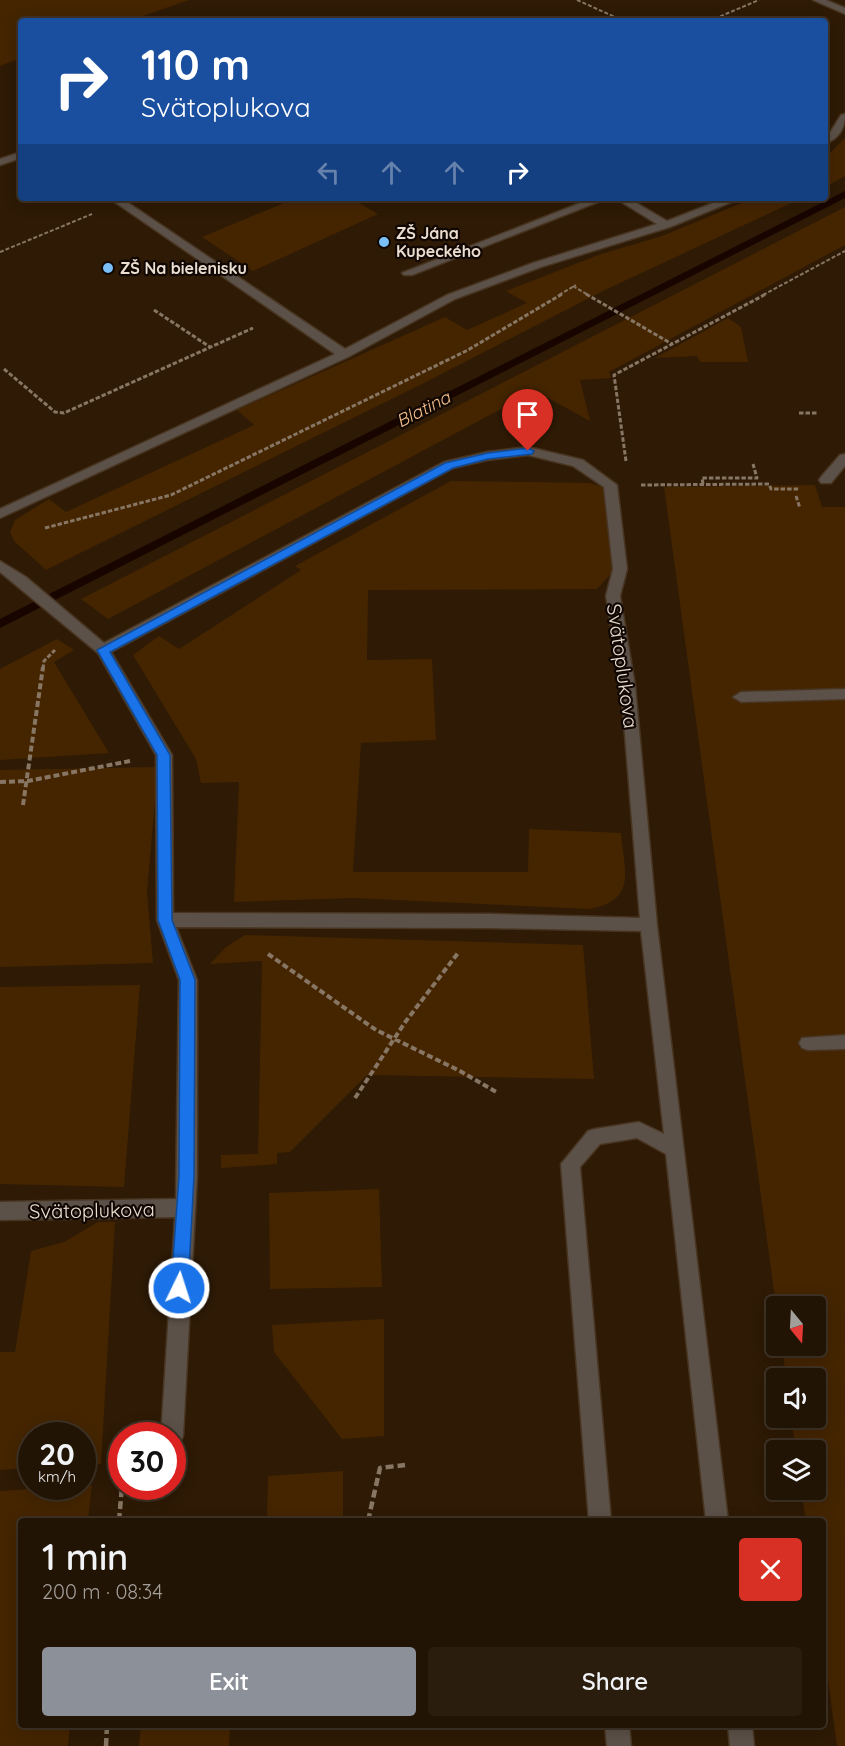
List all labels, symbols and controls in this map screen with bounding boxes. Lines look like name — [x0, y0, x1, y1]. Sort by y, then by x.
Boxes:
text: 110 m — [141, 38, 250, 91]
icon: right — [42, 42, 120, 120]
text: Svätoplukova — [141, 90, 311, 124]
icon: left — [312, 156, 345, 189]
icon: ahead — [375, 156, 408, 189]
icon: ahead — [438, 156, 471, 189]
icon: right — [501, 156, 534, 189]
place label: ZŠ Jána Kupeckého — [396, 223, 481, 261]
marker: ZŠ Jána Kupeckého — [377, 235, 391, 249]
place label: ZŠ Na bielenisku — [120, 258, 247, 278]
marker: ZŠ Na bielenisku — [101, 261, 115, 275]
water label: Blatina — [392, 385, 455, 432]
pin — [502, 389, 553, 451]
icon: arrive — [511, 398, 544, 431]
street label: Svätoplukova — [602, 602, 644, 730]
street label: Svätoplukova — [29, 1196, 155, 1224]
position arrow — [147, 1256, 211, 1320]
north arrow — [766, 1296, 826, 1356]
map controls — [766, 1296, 826, 1500]
button: sound — [766, 1368, 826, 1428]
speed limit sign: 30 — [108, 1422, 186, 1500]
text: 20 — [39, 1435, 75, 1473]
button: layers — [766, 1440, 826, 1500]
text: km/h — [38, 1467, 76, 1486]
text: 1 min — [42, 1534, 128, 1579]
button: close — [739, 1538, 802, 1601]
text: 200 m · 08:34 — [42, 1579, 163, 1604]
button: Exit — [42, 1647, 416, 1716]
button: Share — [428, 1647, 802, 1716]

